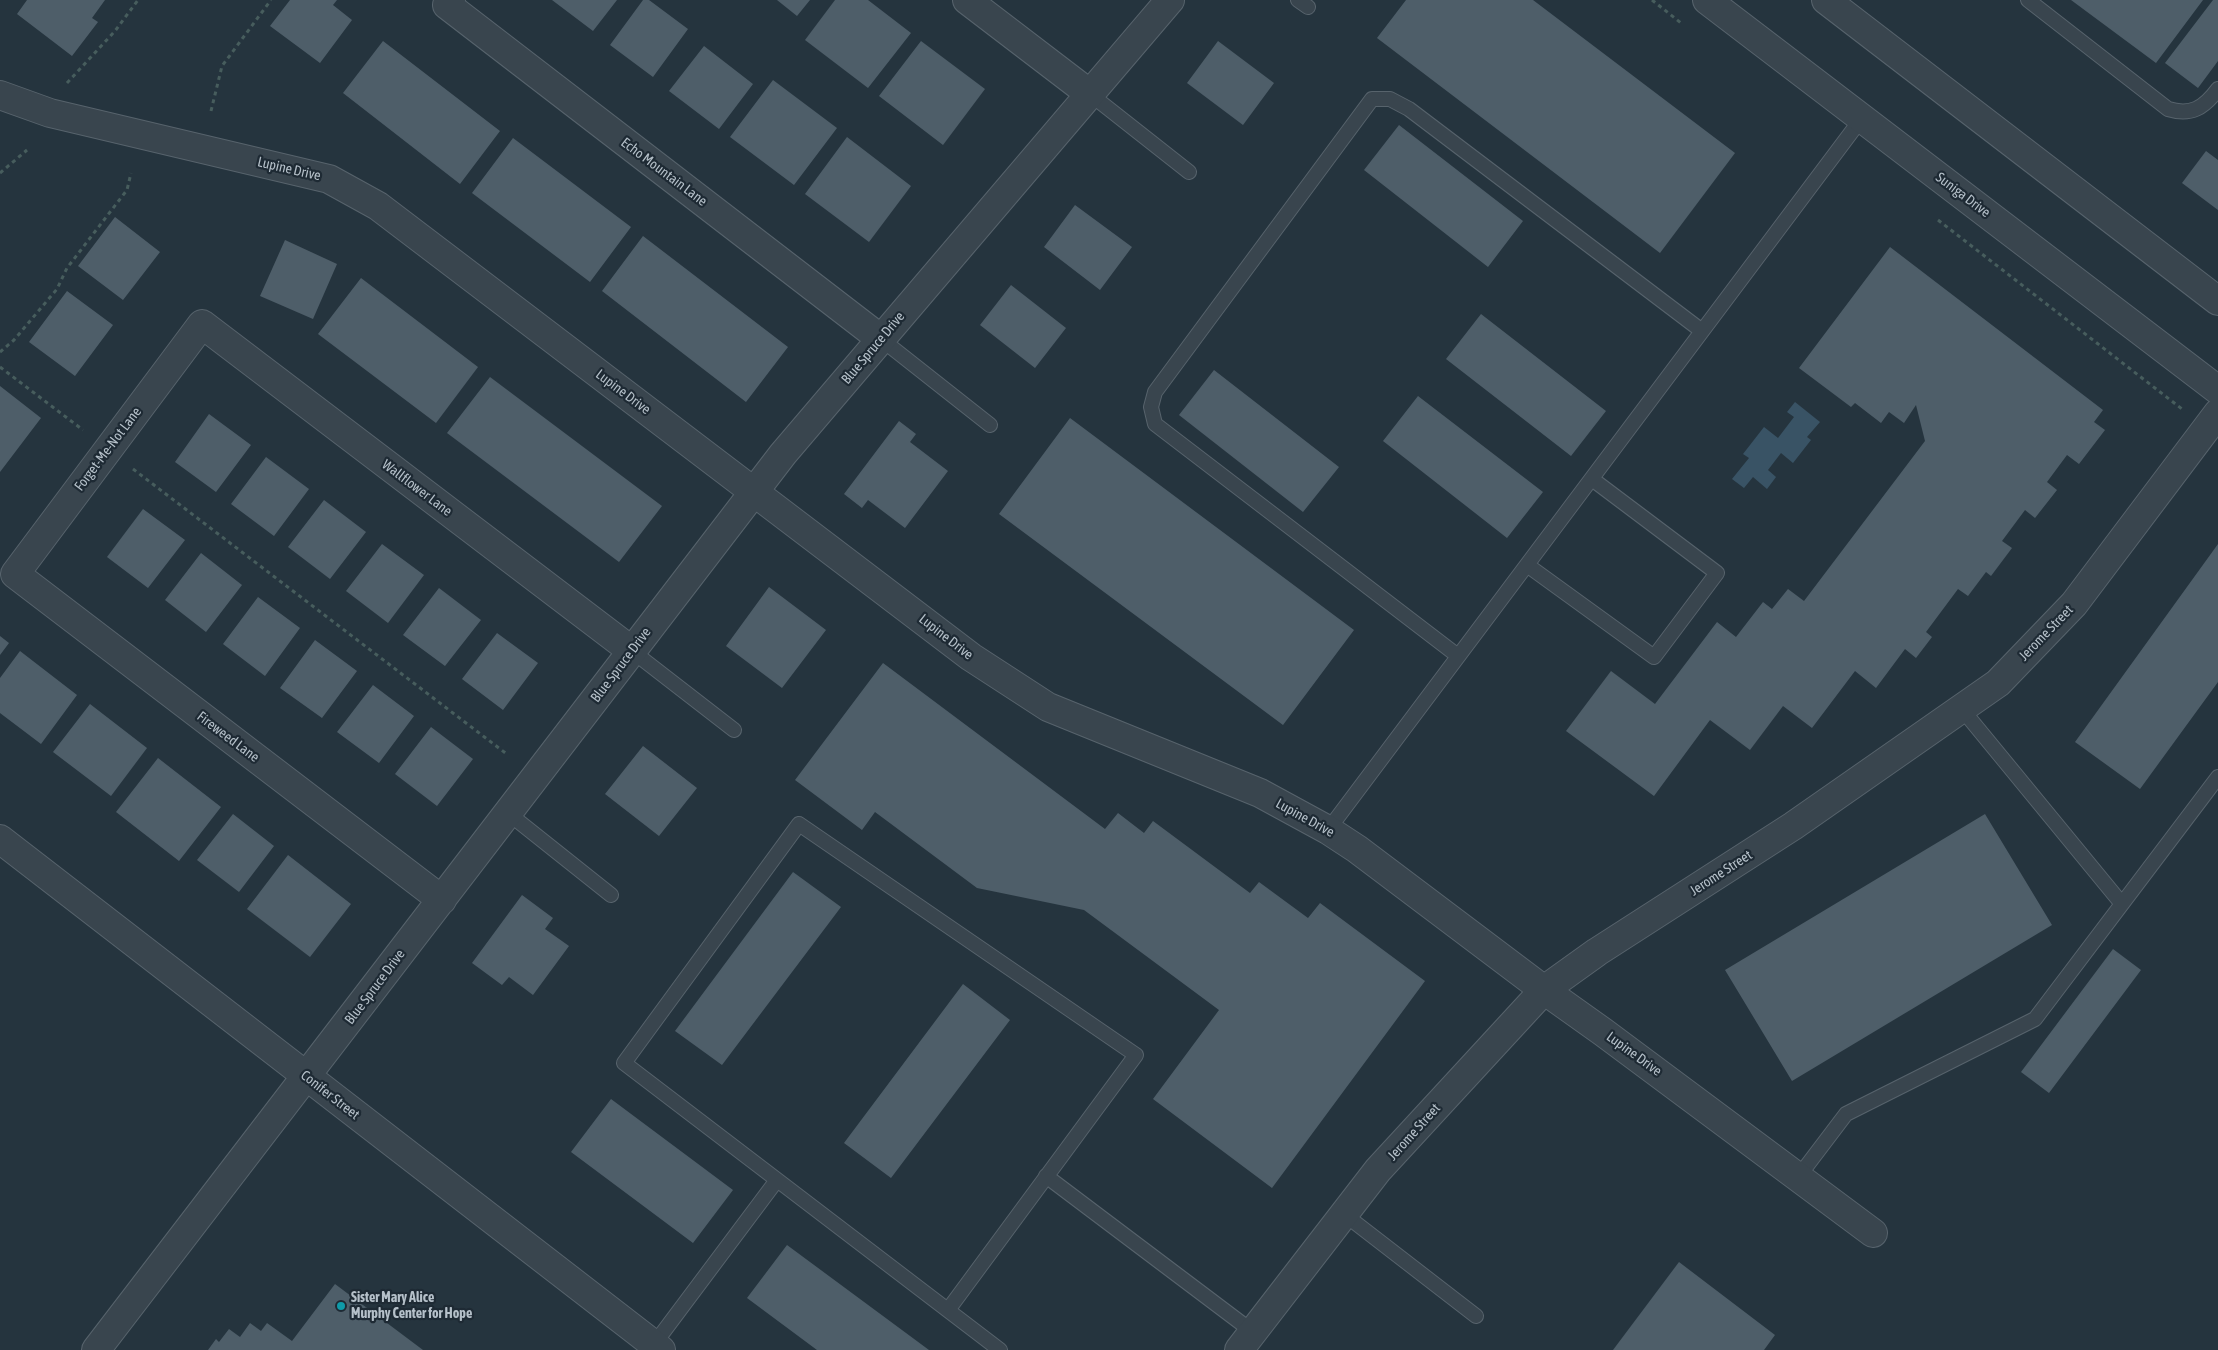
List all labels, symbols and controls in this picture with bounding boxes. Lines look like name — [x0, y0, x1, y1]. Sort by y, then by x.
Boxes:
street label: Echo Mountain Lane — [618, 134, 710, 210]
street label: Lupine Drive — [256, 154, 322, 184]
street label: Suniga Drive — [1932, 169, 1994, 221]
street label: Blue Spruce Drive — [838, 308, 908, 388]
street label: Lupine Drive — [592, 366, 654, 418]
street label: Forget-Me-Not Lane — [71, 404, 145, 494]
street label: Wallflower Lane — [379, 456, 455, 520]
street label: Jerome Street — [2015, 602, 2077, 664]
street label: Lupine Drive — [916, 611, 976, 663]
street label: Blue Spruce Drive — [587, 624, 655, 706]
street label: Fireweed Lane — [194, 708, 262, 766]
street label: Lupine Drive — [1273, 795, 1337, 841]
street label: Jerome Street — [1687, 847, 1755, 899]
street label: Blue Spruce Drive — [341, 946, 409, 1028]
street label: Lupine Drive — [1603, 1028, 1665, 1080]
street label: Conifer Street — [297, 1067, 363, 1123]
street label: Jerome Street — [1384, 1100, 1444, 1164]
place label: Sister Mary Alice Murphy Center for Hope — [351, 1290, 472, 1322]
marker: Sister Mary Alice Murphy Center for Hope — [335, 1300, 347, 1312]

